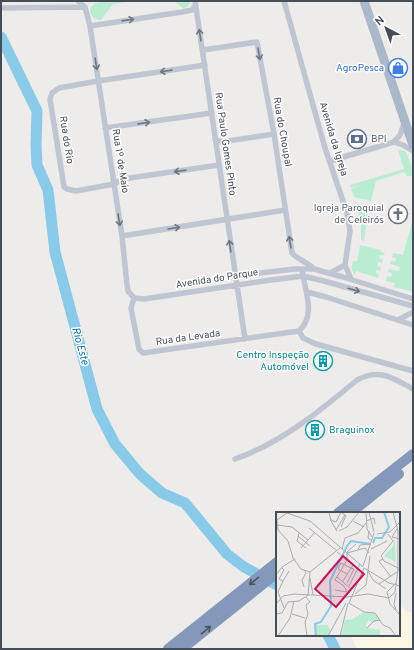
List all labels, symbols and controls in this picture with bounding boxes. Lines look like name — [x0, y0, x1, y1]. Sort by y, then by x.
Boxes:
north arrow — [366, 8, 406, 48]
text: N — [373, 13, 388, 29]
one-way arrow — [122, 16, 135, 24]
one-way arrow — [196, 28, 204, 41]
one-way arrow — [255, 47, 263, 60]
one-way arrow — [92, 57, 100, 70]
shop icon: AgroPesca — [387, 57, 409, 79]
place label: AgroPesca — [336, 62, 384, 75]
one-way arrow — [160, 67, 173, 75]
street label: Rua Paulo Gomes Pinto — [211, 91, 239, 197]
street label: Rua do Choupal — [269, 96, 295, 168]
street label: Avenida da Igreja — [316, 100, 350, 178]
street label: Rua do Rio — [56, 115, 76, 165]
one-way arrow — [137, 119, 150, 127]
street label: Rua 1º de Maio — [108, 128, 132, 195]
bank icon: BPI — [346, 128, 368, 150]
place label: BPI — [371, 133, 387, 146]
one-way arrow — [174, 167, 187, 175]
place label: Igreja Paroquial de Celeirós — [314, 202, 384, 227]
church icon: Igreja Paroquial de Celeirós — [387, 203, 409, 225]
one-way arrow — [115, 213, 123, 226]
one-way arrow — [167, 224, 180, 232]
one-way arrow — [286, 236, 294, 249]
one-way arrow — [226, 240, 234, 253]
street label: Avenida do Parque — [175, 266, 259, 292]
one-way arrow — [347, 287, 360, 294]
water label: Rio Este — [68, 326, 92, 367]
street label: Rua da Levada — [155, 327, 221, 349]
place label: Centro Inspeção Automóvel — [236, 349, 309, 374]
building icon: Centro Inspeção Automóvel — [312, 350, 334, 372]
building icon: Braguinox — [304, 419, 326, 441]
place label: Braguinox — [329, 424, 375, 437]
inset map — [276, 512, 400, 636]
one-way arrow — [248, 577, 259, 585]
one-way arrow — [201, 625, 211, 634]

